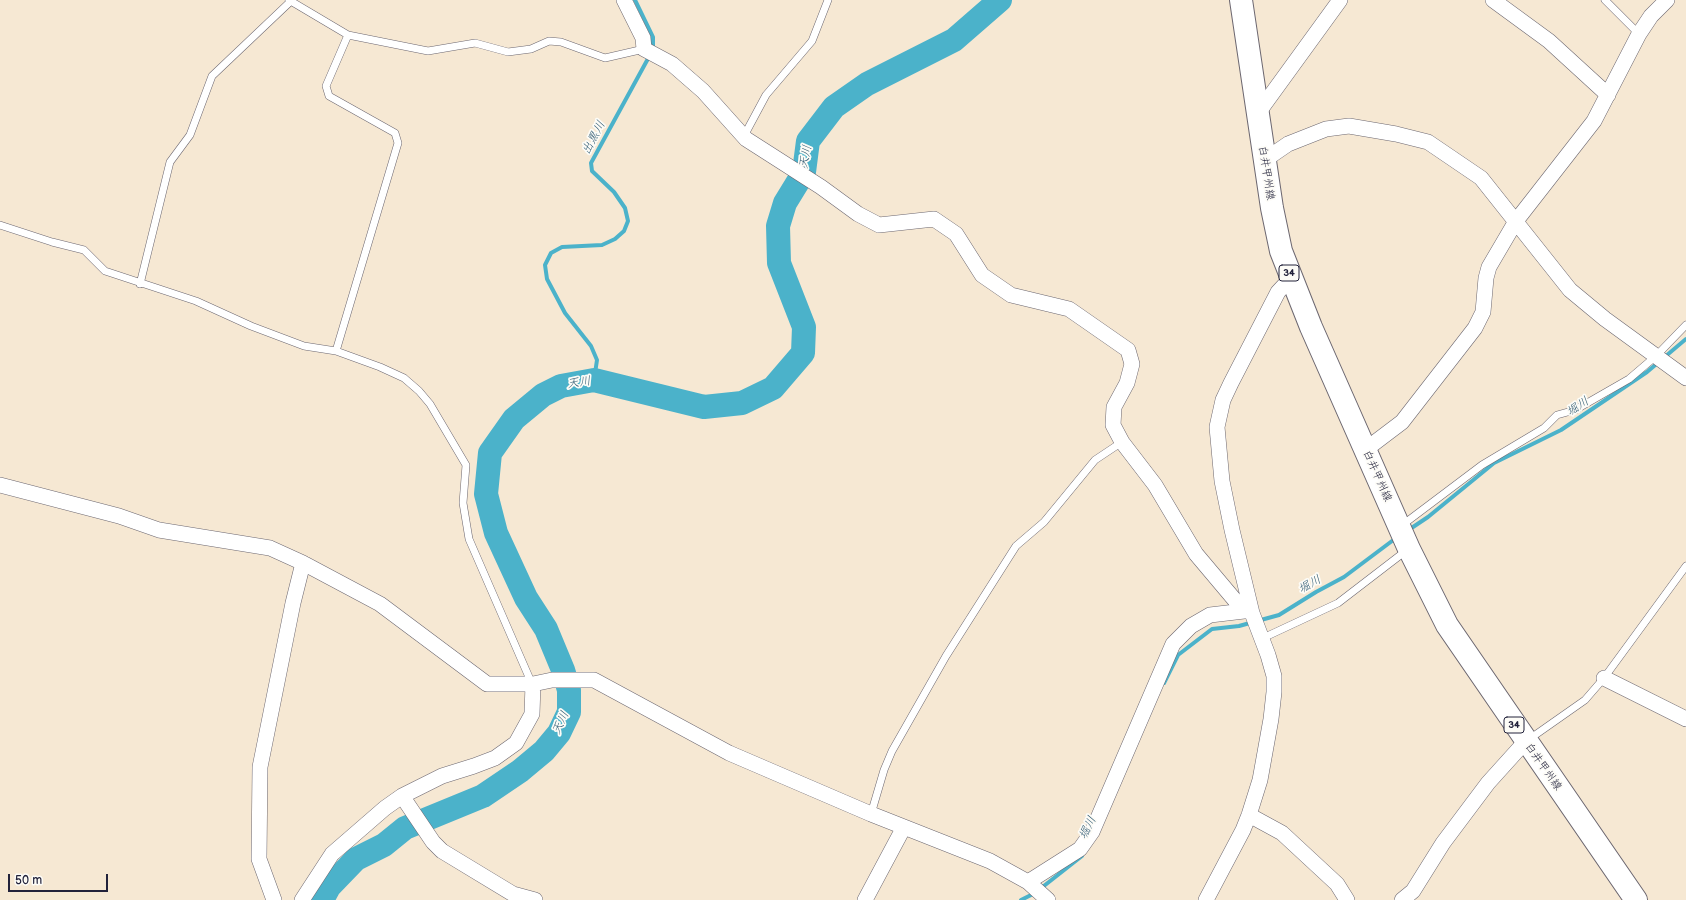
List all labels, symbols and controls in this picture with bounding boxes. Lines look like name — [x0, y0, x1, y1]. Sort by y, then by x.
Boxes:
water label: 出黒川 — [579, 119, 609, 157]
water label: 天川 — [797, 144, 815, 170]
street label: 白井甲州線 — [1255, 145, 1277, 201]
road number: 34 — [1279, 265, 1299, 281]
water label: 天川 — [566, 374, 592, 392]
water label: 堀川 — [1564, 394, 1592, 420]
street label: 白井甲州線 — [1360, 448, 1394, 504]
water label: 堀川 — [1296, 573, 1324, 597]
water label: 天川 — [549, 709, 573, 737]
road number: 34 — [1504, 717, 1524, 733]
street label: 白井甲州線 — [1522, 741, 1564, 793]
water label: 堀川 — [1076, 814, 1100, 842]
scale bar — [10, 866, 110, 892]
text: 50 m — [15, 873, 42, 888]

